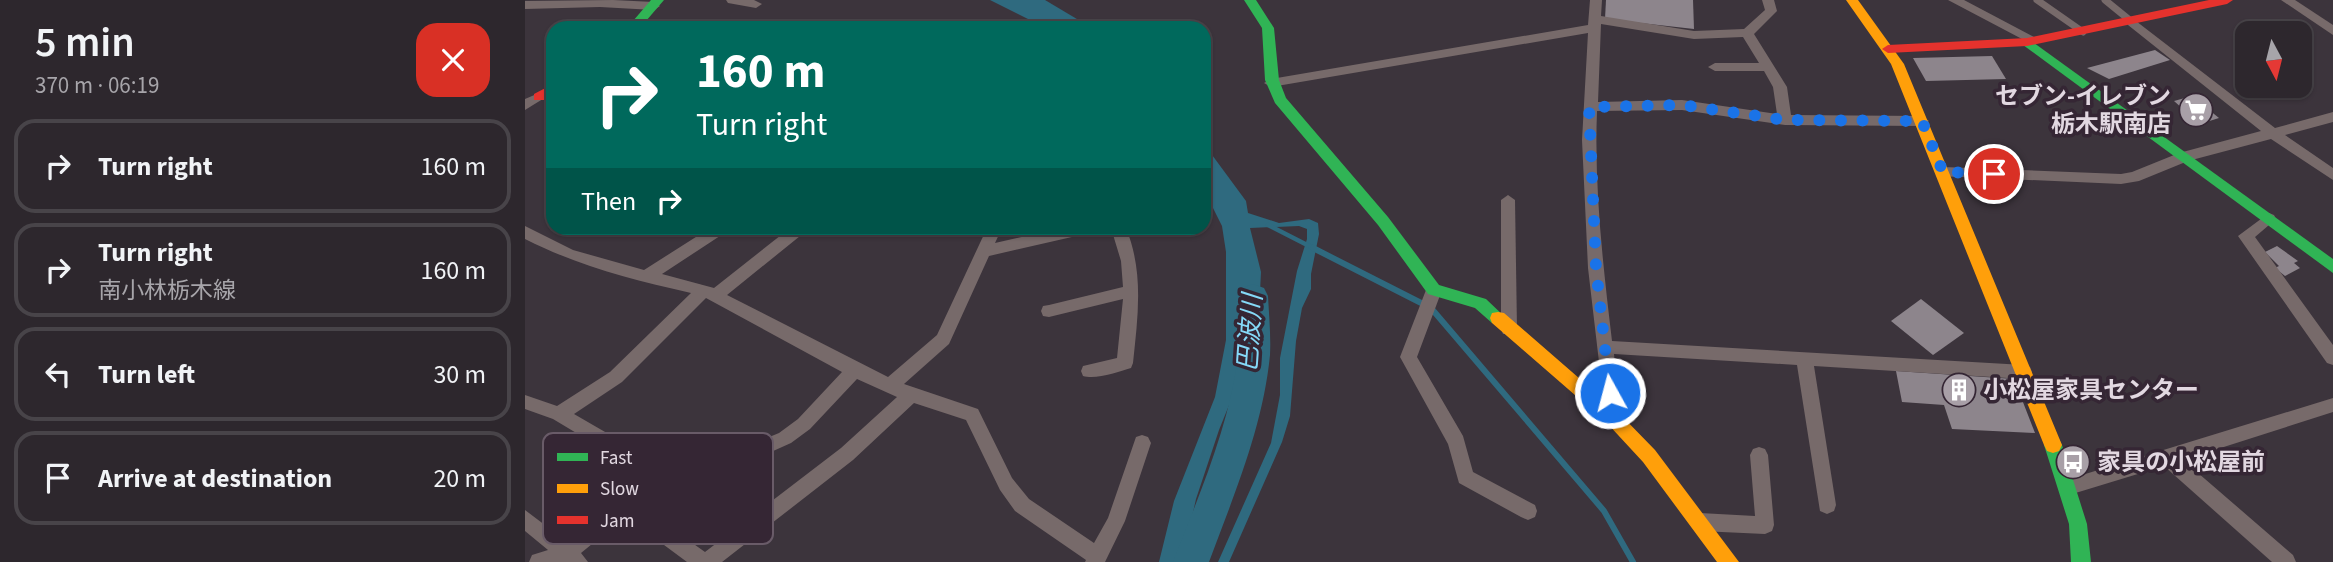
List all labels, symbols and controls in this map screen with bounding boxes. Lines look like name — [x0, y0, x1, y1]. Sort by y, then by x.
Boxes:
text: 5 min — [35, 13, 135, 73]
north arrow — [2235, 21, 2312, 98]
map controls — [2235, 21, 2312, 98]
button: close — [416, 23, 490, 97]
text: 160 m — [696, 37, 825, 107]
icon: right — [581, 49, 672, 140]
text: 370 m · 06:19 — [35, 69, 159, 102]
place label: セブン-イレブン 栃木駅南店 — [1995, 79, 2171, 142]
supermarket icon: セブン-イレブン 栃木駅南店 — [2177, 91, 2215, 129]
text: Turn right — [696, 102, 827, 148]
pin — [1964, 144, 2024, 204]
icon: right — [39, 147, 77, 185]
text: Turn right — [98, 148, 213, 185]
text: 160 m — [420, 148, 486, 185]
icon: arrive — [1975, 155, 2013, 193]
icon: right — [650, 182, 688, 220]
text: Then — [581, 183, 636, 220]
text: Turn right — [98, 234, 213, 271]
icon: right — [39, 251, 77, 289]
text: 160 m — [420, 252, 486, 289]
text: 南小林栃木線 — [98, 274, 236, 307]
water label: 巴波川 — [1229, 290, 1271, 373]
icon: left — [39, 355, 77, 393]
text: Turn left — [98, 356, 195, 393]
text: 30 m — [433, 356, 486, 393]
position arrow — [1573, 356, 1647, 430]
building icon: 小松屋家具センター — [1940, 371, 1978, 409]
place label: 小松屋家具センター — [1983, 373, 2199, 408]
legend — [543, 433, 773, 544]
bus stop icon: 家具の小松屋前 — [2054, 443, 2092, 481]
text: Fast — [600, 445, 633, 472]
place label: 家具の小松屋前 — [2097, 445, 2265, 480]
icon: arrive — [39, 459, 77, 497]
text: Arrive at destination — [98, 460, 332, 497]
text: 20 m — [433, 460, 486, 497]
text: Slow — [600, 476, 639, 503]
text: Jam — [600, 508, 634, 535]

